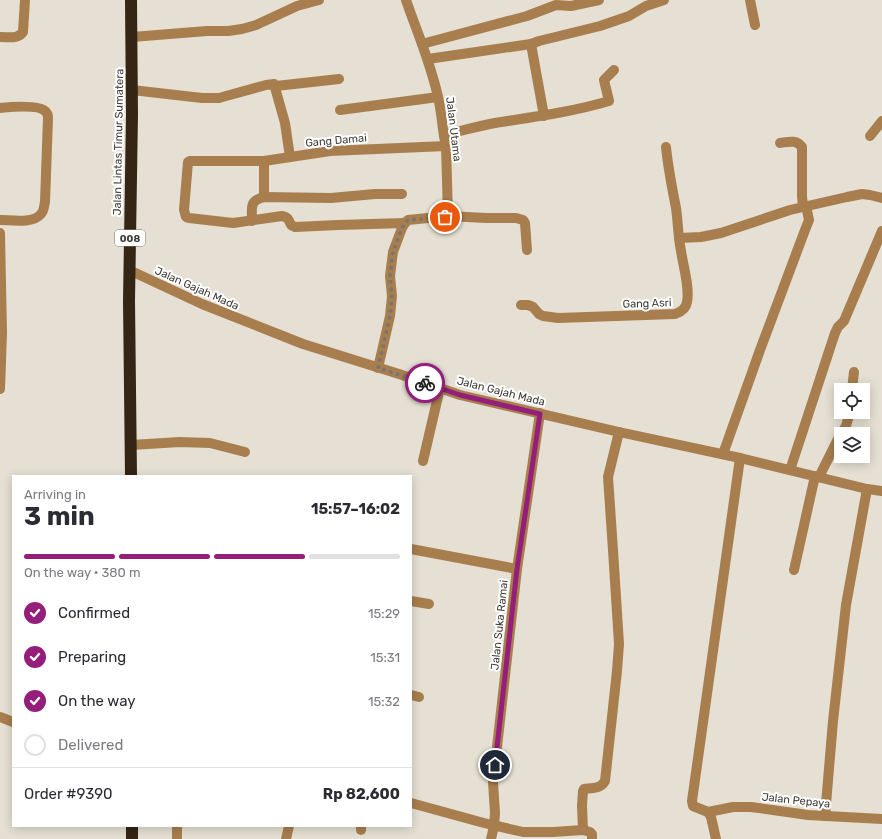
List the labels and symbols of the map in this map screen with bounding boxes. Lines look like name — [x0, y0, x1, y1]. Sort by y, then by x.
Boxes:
street label: Jalan Lintas Timur Sumatera — [111, 68, 126, 216]
street label: Jalan Utama — [443, 96, 464, 162]
street label: Gang Damai — [305, 131, 367, 150]
pin — [428, 200, 462, 234]
road number: 008 — [115, 230, 145, 246]
street label: Jalan Gajah Mada — [153, 264, 241, 313]
street label: Gang Asri — [622, 296, 672, 311]
courier — [405, 363, 445, 403]
street label: Jalan Gajah Mada — [455, 374, 546, 409]
street label: Jalan Suka Ramai — [488, 579, 511, 671]
pin — [478, 748, 512, 782]
street label: Jalan Pepaya — [761, 790, 831, 811]

